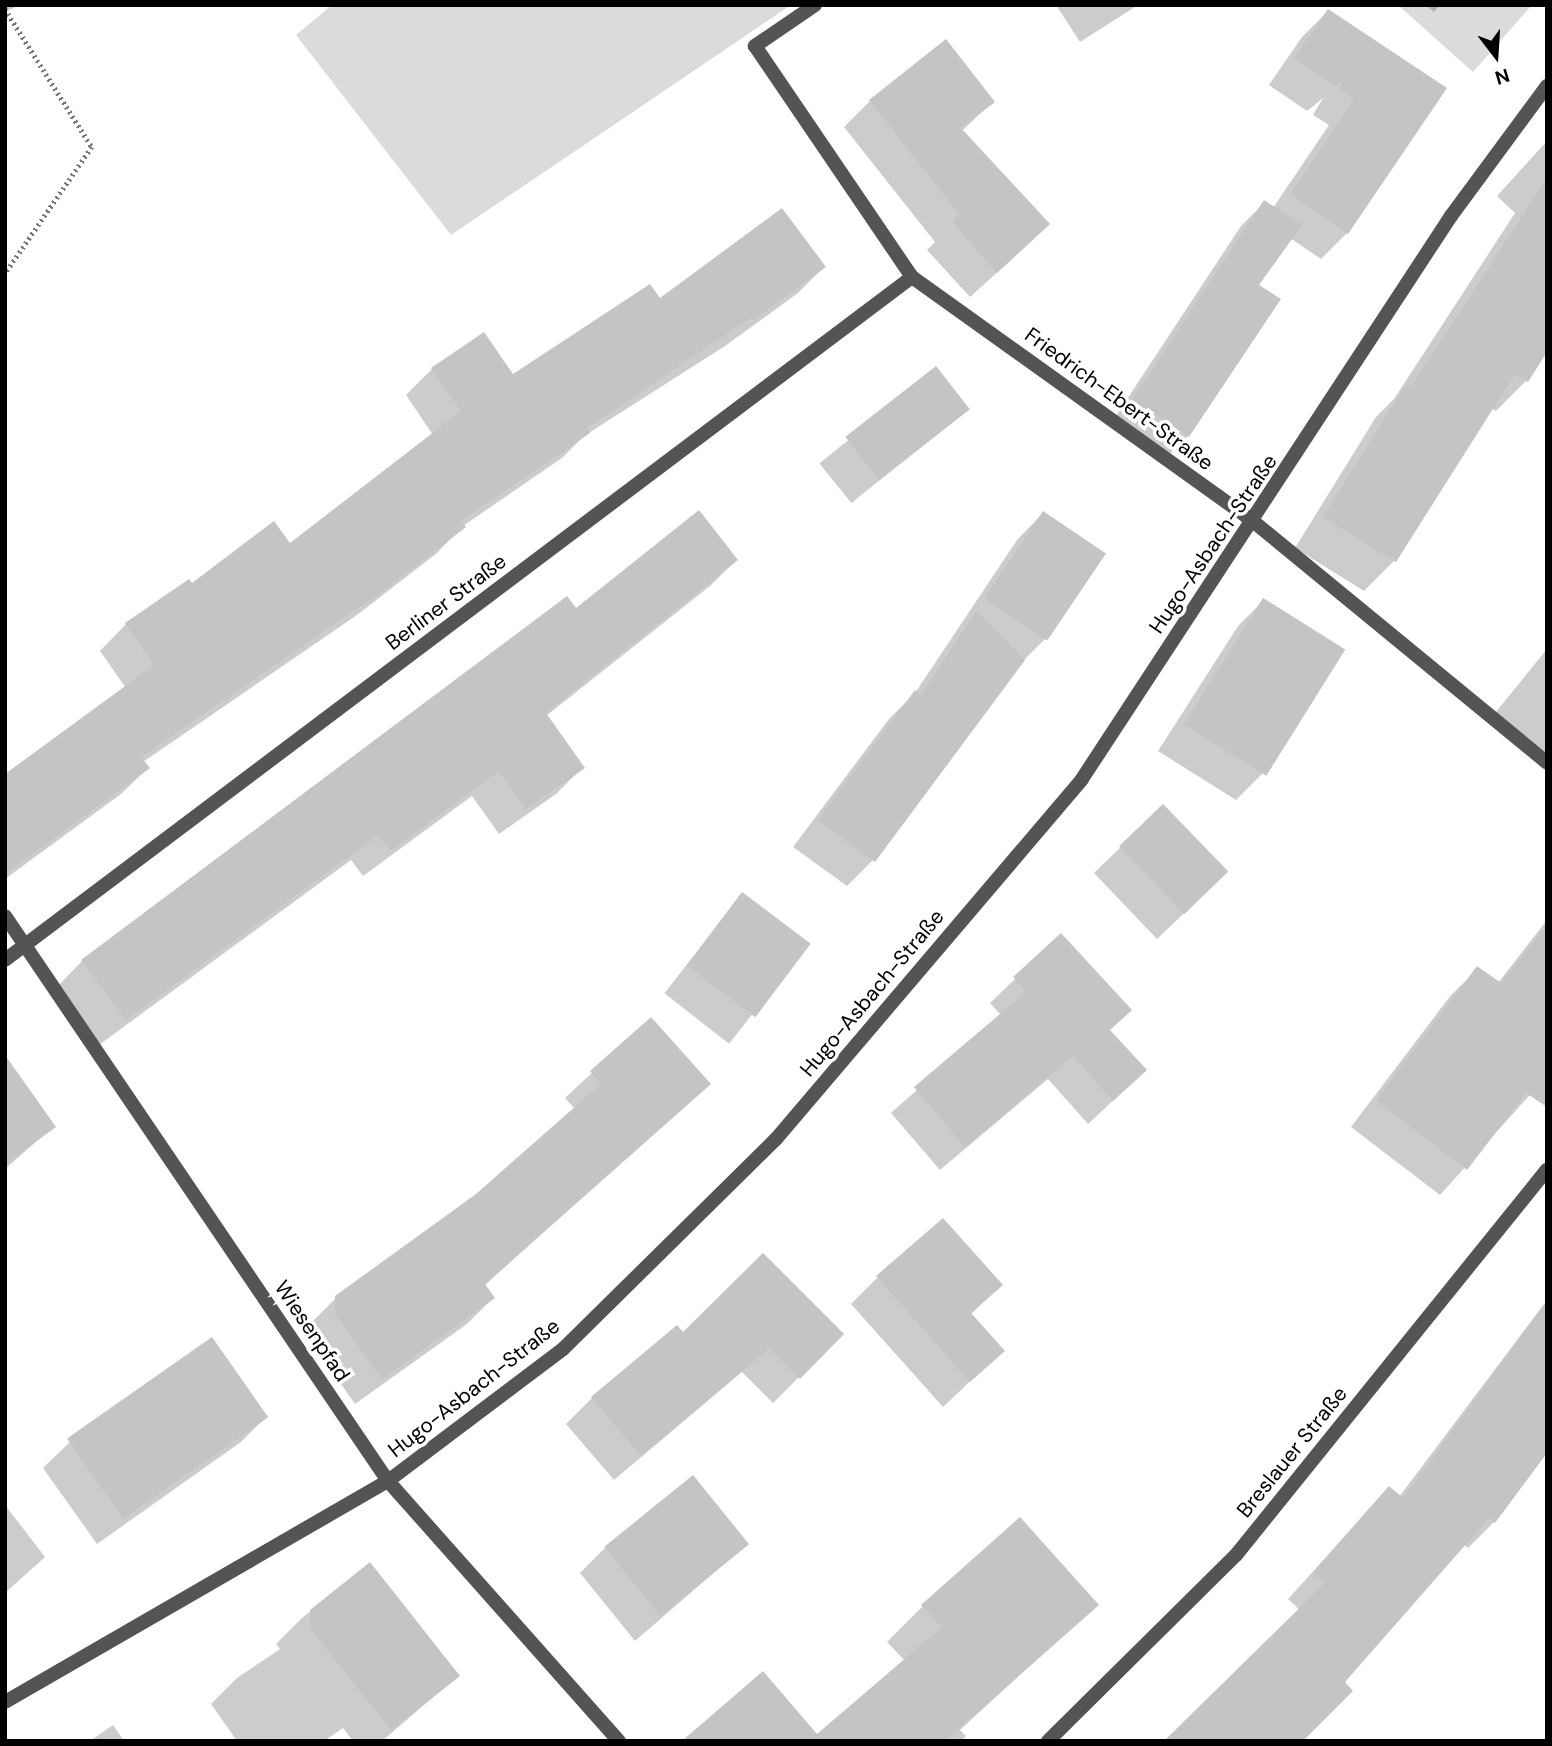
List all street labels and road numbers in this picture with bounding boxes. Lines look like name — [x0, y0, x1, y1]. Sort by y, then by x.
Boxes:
street label: Friedrich-Ebert-Straße — [1020, 322, 1218, 476]
street label: Hugo-Asbach-Straße — [1144, 450, 1282, 638]
street label: Berliner Straße — [381, 548, 511, 656]
street label: Hugo-Asbach-Straße — [795, 904, 949, 1082]
street label: Wiesenpfad — [269, 1276, 355, 1386]
street label: Hugo-Asbach-Straße — [383, 1313, 565, 1463]
street label: Breslauer Straße — [1232, 1381, 1352, 1523]

